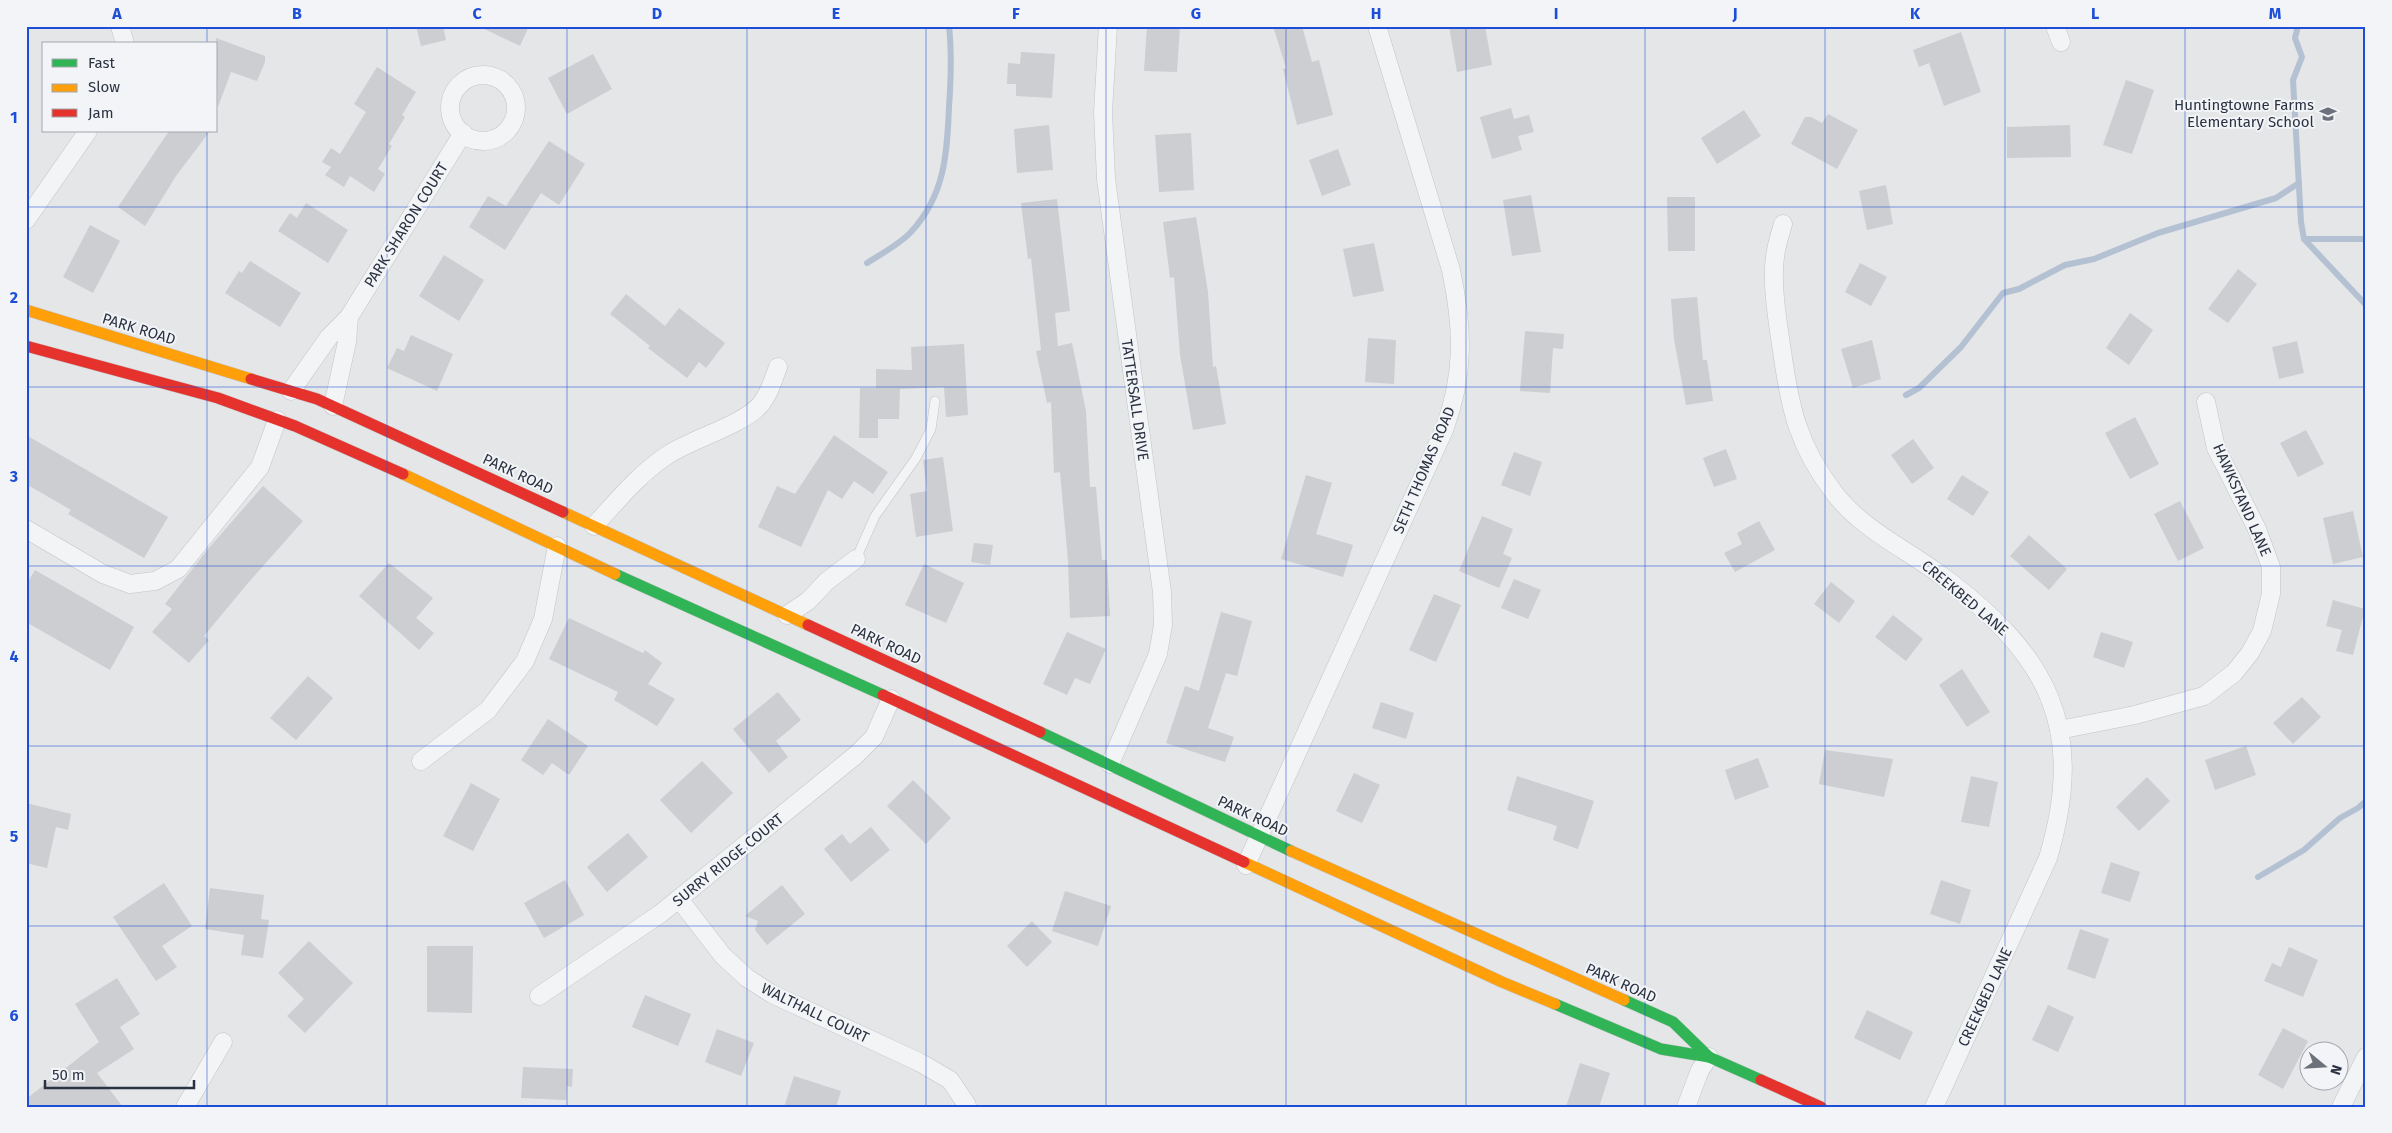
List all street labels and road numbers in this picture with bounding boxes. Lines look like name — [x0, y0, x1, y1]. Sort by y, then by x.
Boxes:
street label: PARK SHARON COURT — [360, 159, 452, 291]
street label: PARK ROAD — [100, 309, 178, 349]
street label: TATTERSALL DRIVE — [1118, 338, 1152, 462]
street label: SETH THOMAS ROAD — [1389, 404, 1459, 536]
street label: HAWKSTAND LANE — [2209, 441, 2275, 559]
street label: PARK ROAD — [480, 450, 556, 498]
street label: CREEKBED LANE — [1918, 557, 2012, 639]
street label: PARK ROAD — [848, 620, 924, 668]
street label: PARK ROAD — [1215, 792, 1291, 840]
street label: SURRY RIDGE COURT — [669, 810, 787, 910]
street label: CREEKBED LANE — [1954, 944, 2016, 1050]
street label: PARK ROAD — [1583, 959, 1659, 1007]
street label: WALTHALL COURT — [758, 979, 872, 1047]

